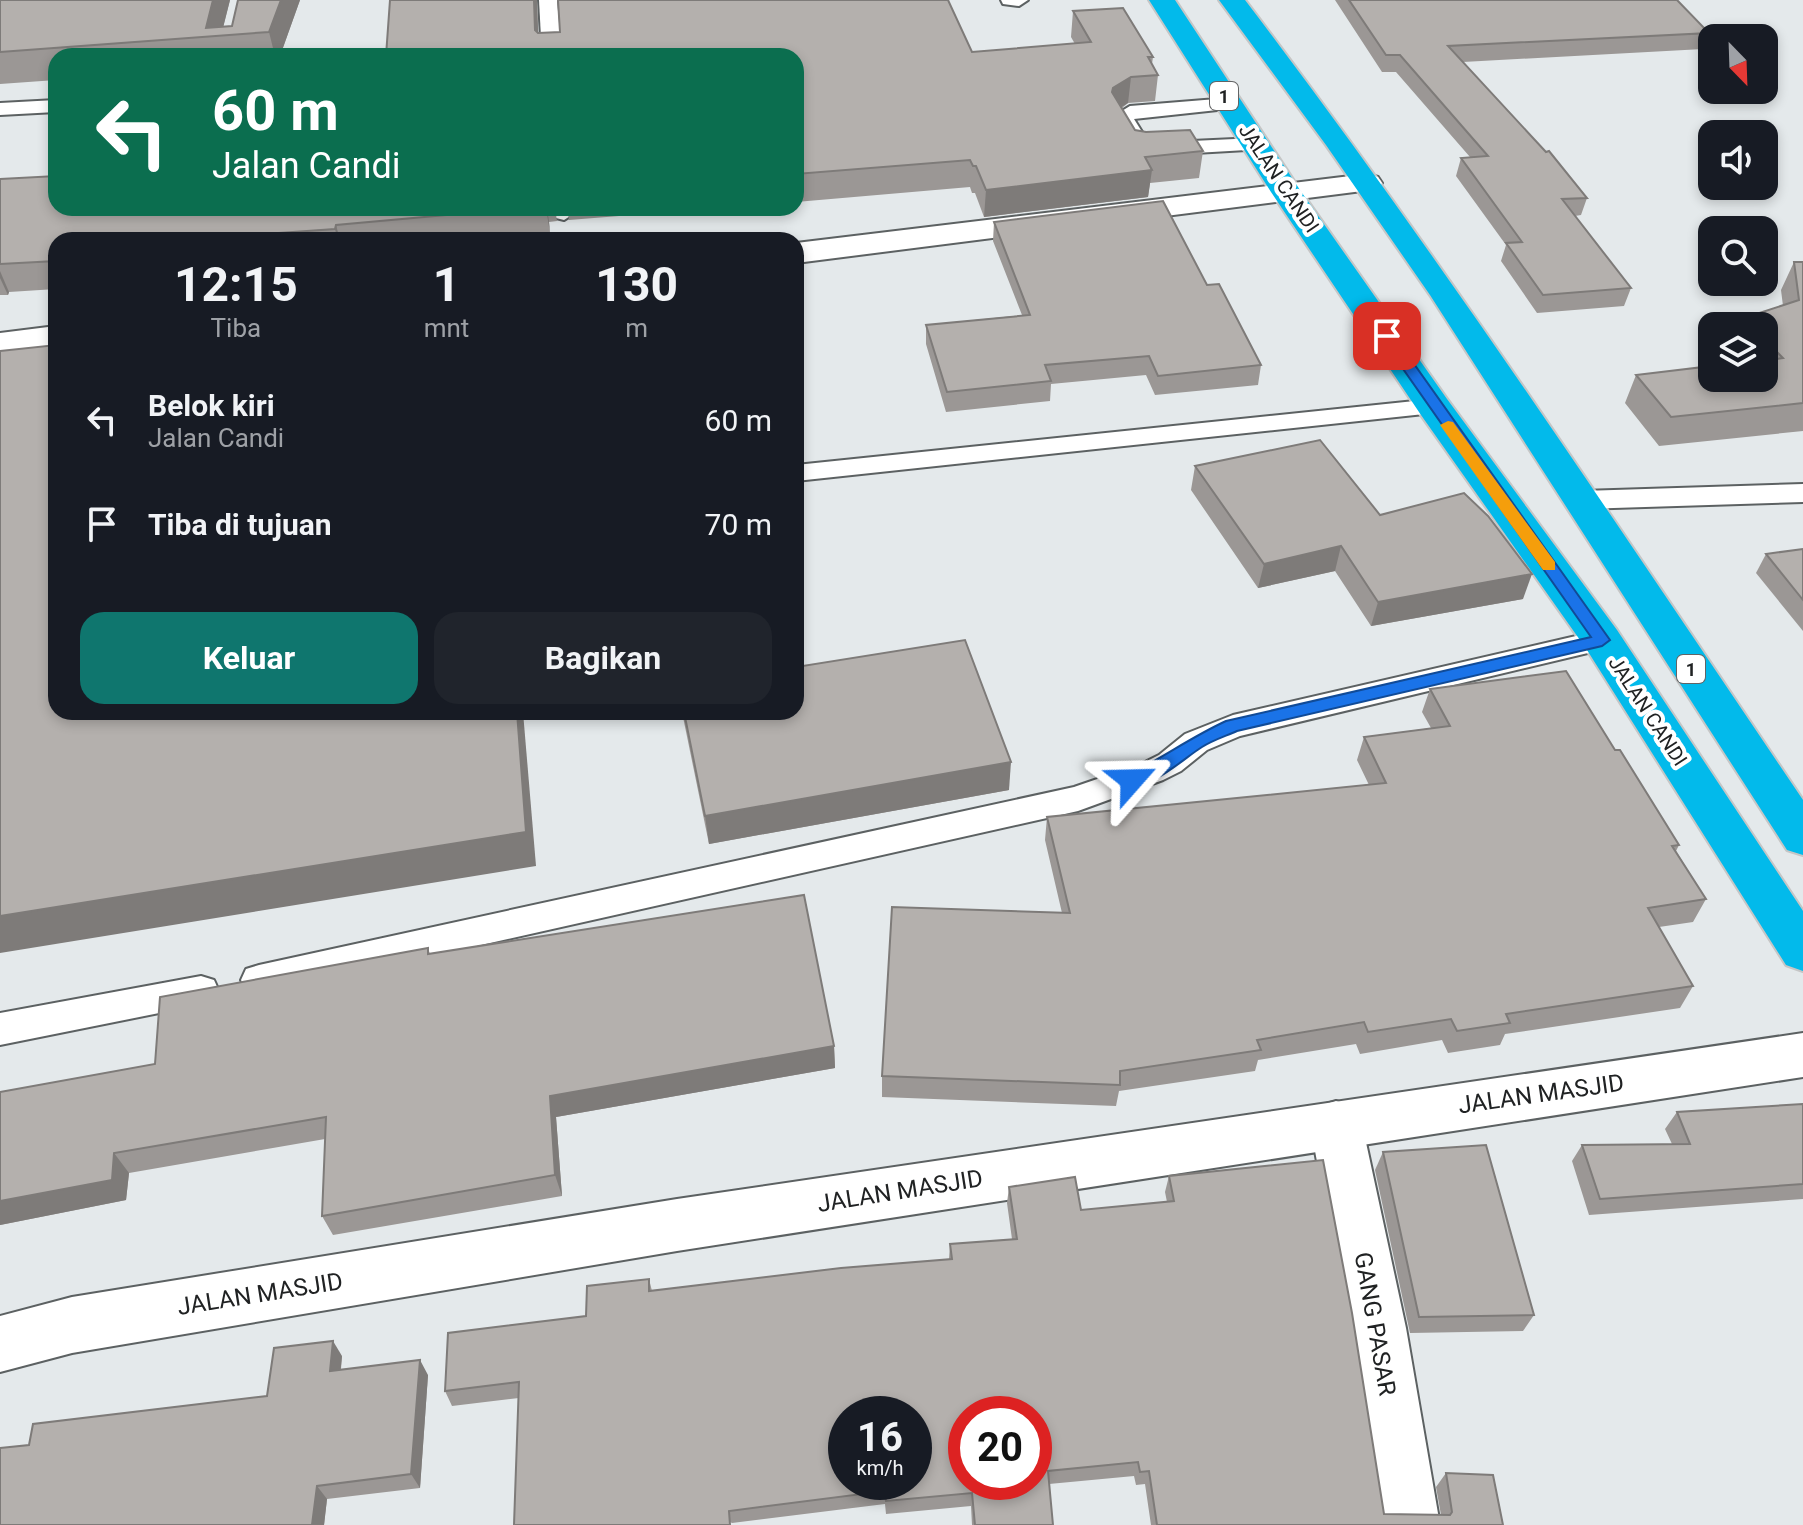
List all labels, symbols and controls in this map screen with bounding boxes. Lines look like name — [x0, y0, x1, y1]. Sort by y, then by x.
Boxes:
north arrow — [1698, 24, 1778, 104]
map controls — [1698, 24, 1778, 392]
text: 60 m — [212, 78, 339, 144]
icon: left — [80, 80, 184, 184]
road number: 1 — [1210, 82, 1238, 110]
street label: JALAN CANDI — [1234, 119, 1324, 237]
button: sound — [1698, 120, 1778, 200]
text: Jalan Candi — [212, 145, 401, 187]
button: search — [1698, 216, 1778, 296]
text: 12:15 — [174, 256, 298, 313]
text: 1 — [433, 256, 460, 313]
text: 130 — [595, 256, 678, 313]
pin — [1353, 302, 1421, 370]
button: layers — [1698, 312, 1778, 392]
text: Tiba — [211, 313, 261, 343]
text: mnt — [424, 313, 469, 343]
text: m — [625, 313, 648, 343]
icon: arrive — [1365, 314, 1409, 358]
text: Belok kiri — [148, 388, 275, 423]
icon: left — [80, 398, 124, 442]
text: 60 m — [705, 403, 772, 438]
text: Jalan Candi — [148, 423, 284, 453]
icon: arrive — [80, 502, 124, 546]
text: Tiba di tujuan — [148, 507, 332, 542]
text: 70 m — [705, 507, 772, 542]
button: Keluar — [80, 612, 418, 704]
button: Bagikan — [434, 612, 772, 704]
street label: JALAN CANDI — [1604, 652, 1692, 770]
road number: 1 — [1677, 655, 1705, 683]
position arrow — [1090, 738, 1174, 822]
street label: JALAN MASJID — [1456, 1069, 1626, 1119]
street label: JALAN MASJID — [815, 1164, 985, 1218]
street label: GANG PASAR — [1349, 1250, 1401, 1398]
street label: JALAN MASJID — [175, 1267, 345, 1321]
speed limit sign: 20 — [948, 1396, 1052, 1500]
text: 16 — [857, 1414, 903, 1461]
text: km/h — [857, 1456, 903, 1480]

